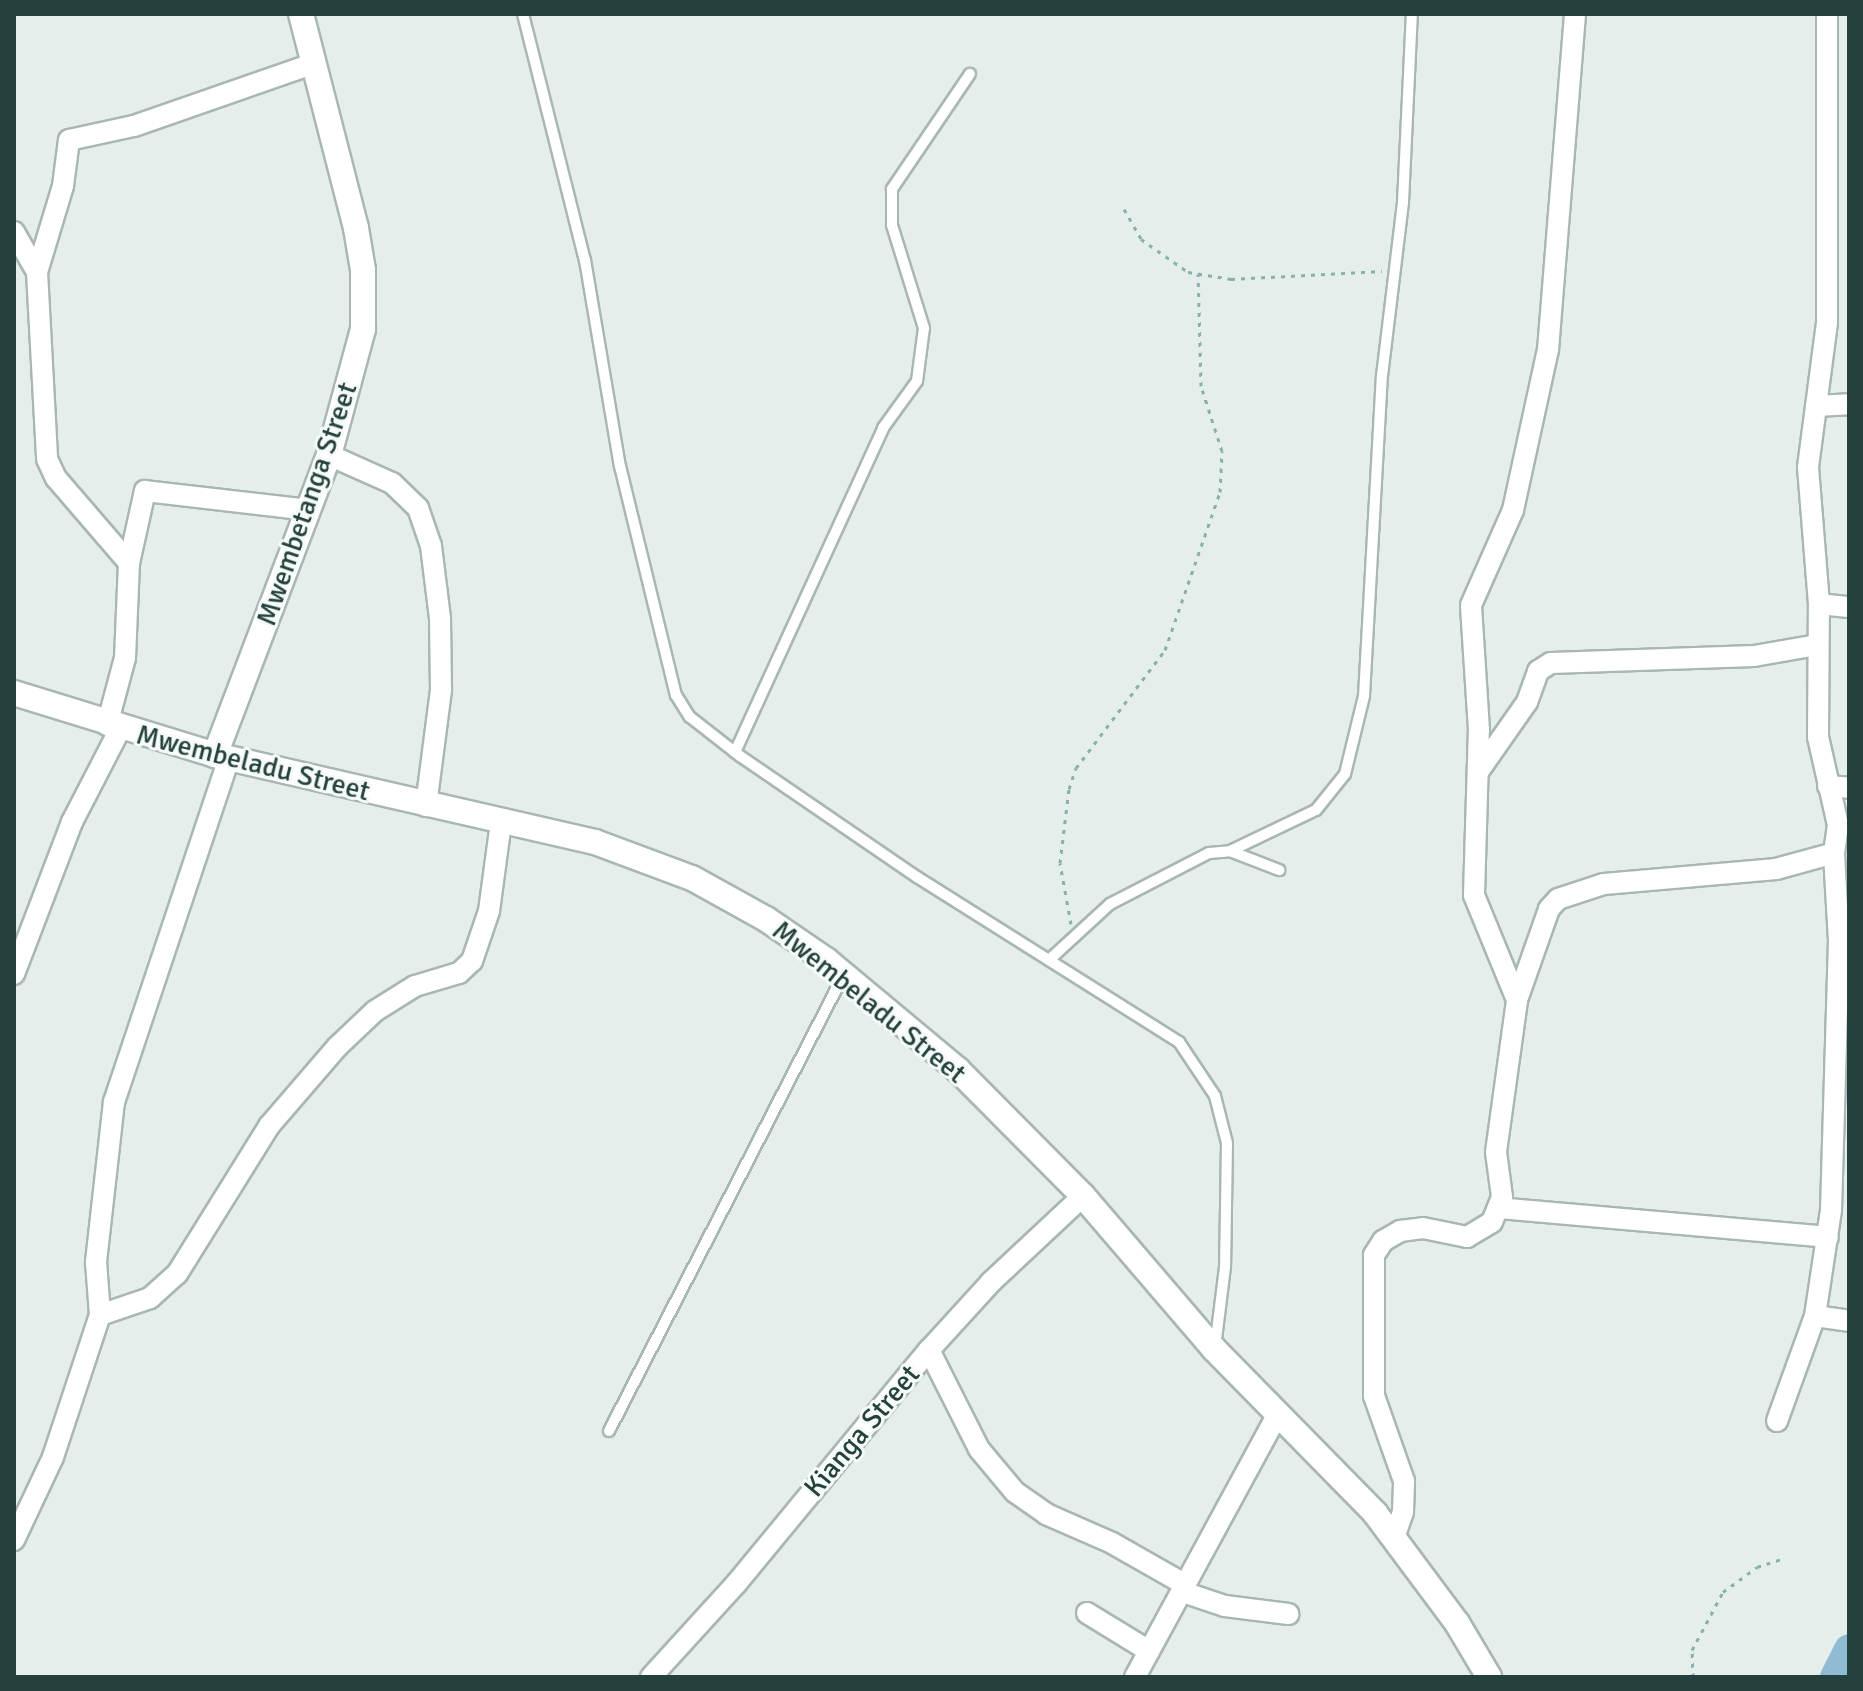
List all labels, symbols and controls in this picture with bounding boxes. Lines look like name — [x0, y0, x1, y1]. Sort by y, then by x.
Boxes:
street label: Mwembetanga Street — [250, 378, 364, 630]
street label: Mwembeladu Street — [133, 718, 373, 808]
street label: Mwembeladu Street — [765, 914, 973, 1090]
street label: Kianga Street — [797, 1358, 927, 1504]

